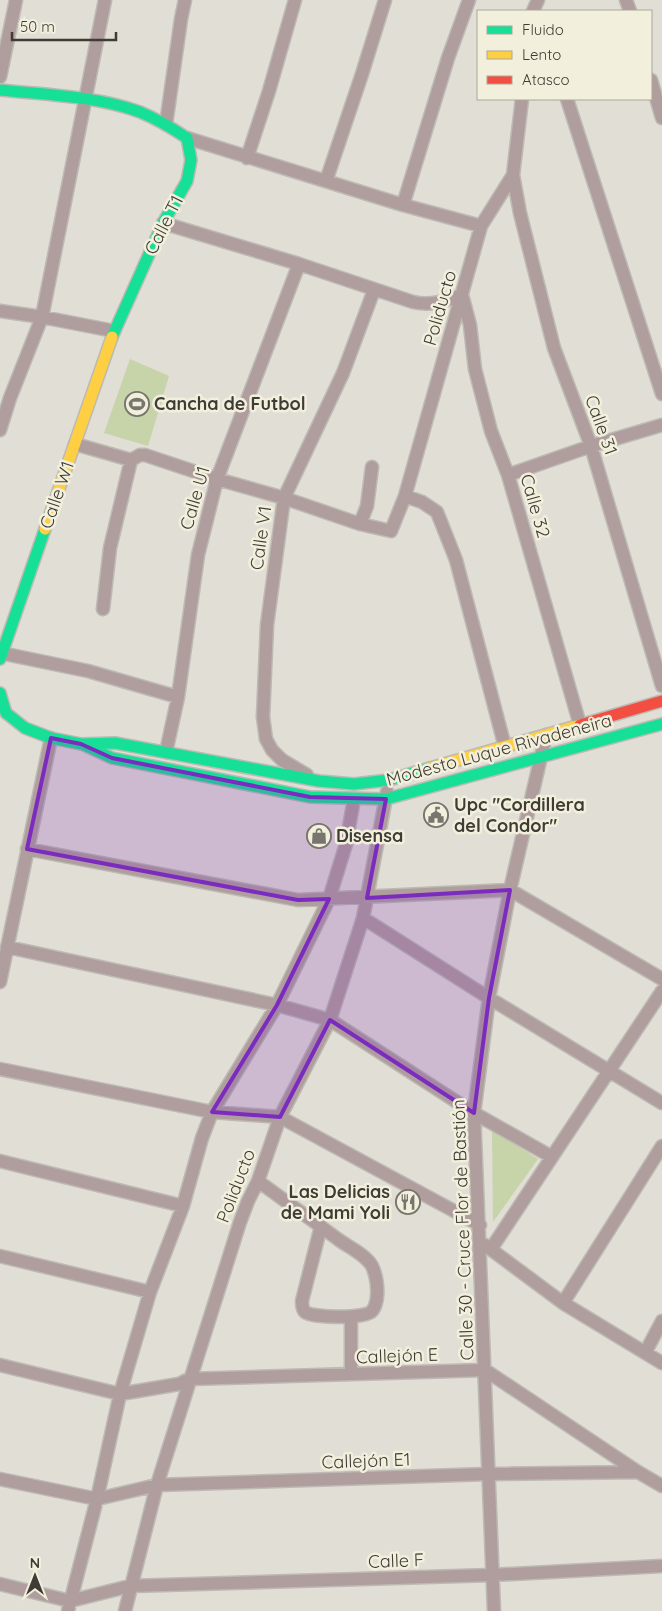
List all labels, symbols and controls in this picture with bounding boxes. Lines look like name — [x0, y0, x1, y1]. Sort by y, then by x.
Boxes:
scale bar — [12, 10, 116, 42]
legend — [477, 10, 652, 100]
text: 50 m — [20, 17, 55, 36]
text: Fluido — [522, 20, 564, 39]
text: Lento — [522, 45, 561, 64]
text: Atasco — [522, 70, 570, 89]
street label: Calle T1 — [139, 191, 188, 258]
street label: Poliducto — [418, 268, 461, 348]
sports icon: Cancha de Futbol — [124, 391, 150, 417]
place label: Cancha de Futbol — [154, 392, 306, 415]
street label: Calle 31 — [580, 392, 623, 458]
street label: Calle W1 — [34, 458, 79, 532]
street label: Calle U1 — [174, 463, 215, 532]
street label: Calle 32 — [515, 471, 556, 540]
street label: Calle V1 — [245, 504, 276, 571]
street label: Modesto Luque Rivadeneira — [384, 708, 614, 791]
place label: Upc "Cordillera del Condor" — [454, 793, 585, 837]
public building icon: Upc "Cordillera del Condor" — [423, 802, 449, 828]
shop icon: Disensa — [306, 823, 332, 849]
place label: Disensa — [336, 824, 403, 847]
street label: Calle 30 - Cruce Flor de Bastión — [446, 1099, 479, 1361]
street label: Poliducto — [211, 1146, 260, 1226]
place label: Las Delicias de Mami Yoli — [281, 1180, 390, 1224]
restaurant icon: Las Delicias de Mami Yoli — [395, 1189, 421, 1215]
street label: Callejón E — [355, 1343, 438, 1368]
street label: Callejón E1 — [321, 1447, 411, 1474]
street label: Calle F — [368, 1548, 424, 1573]
north arrow — [10, 1551, 60, 1601]
text: N — [30, 1554, 40, 1572]

